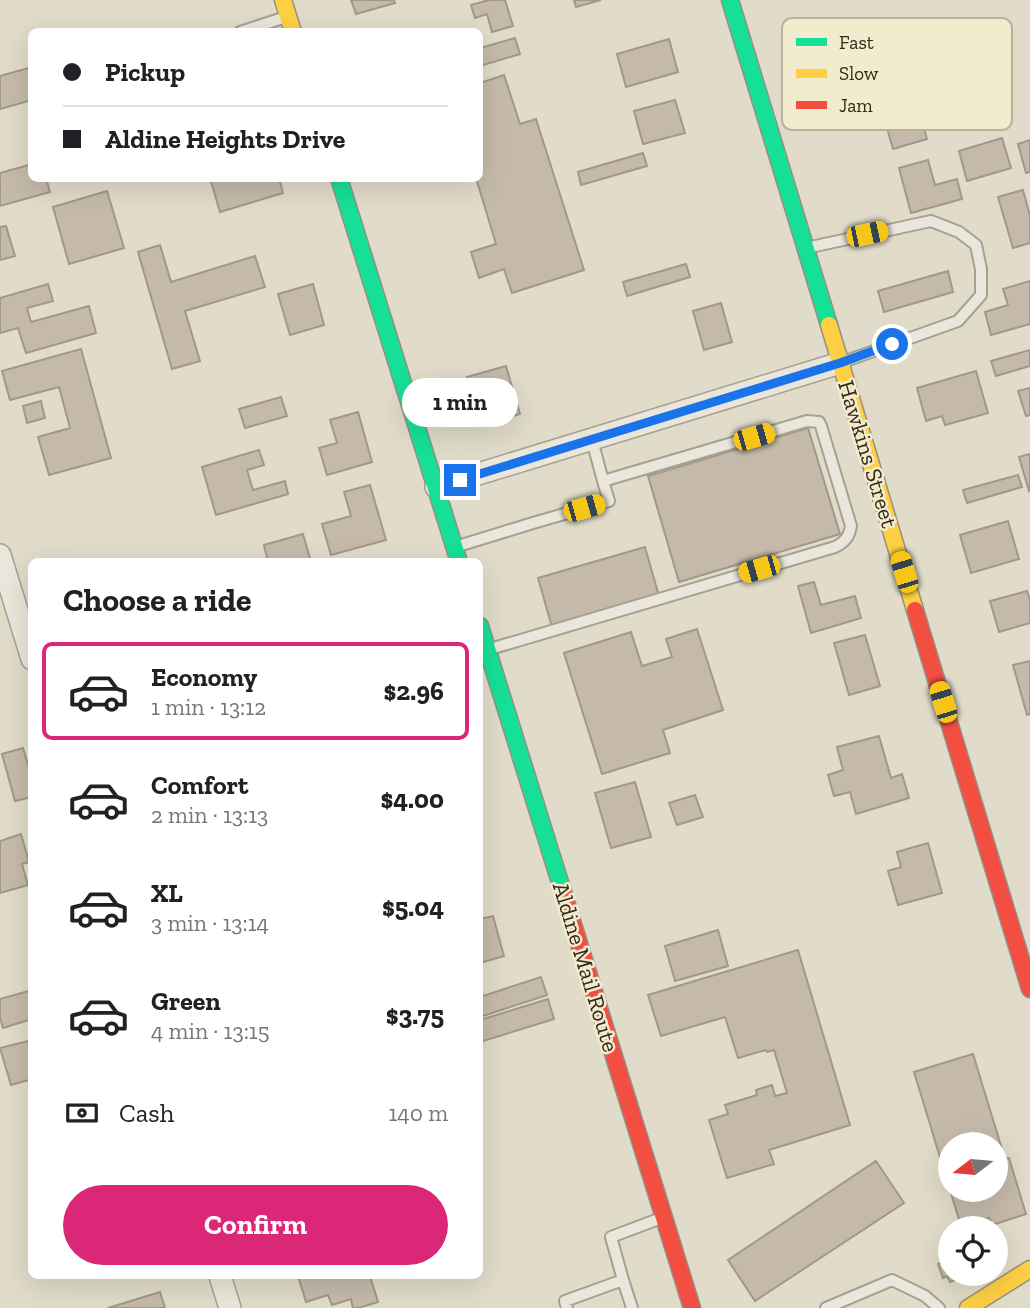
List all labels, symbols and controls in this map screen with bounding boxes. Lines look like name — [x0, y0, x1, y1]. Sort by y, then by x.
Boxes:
legend — [782, 18, 1012, 130]
text: Fast — [839, 31, 874, 54]
text: Pickup — [105, 56, 185, 88]
text: Slow — [839, 62, 879, 85]
text: Jam — [839, 94, 873, 117]
text: Aldine Heights Drive — [105, 123, 345, 155]
car — [845, 219, 890, 249]
route start — [876, 328, 908, 360]
street label: Hawkins Street — [832, 377, 904, 532]
callout: 1 min — [402, 378, 518, 428]
text: 1 min — [433, 388, 487, 416]
car — [731, 421, 778, 453]
route end — [444, 464, 476, 496]
car — [561, 492, 608, 524]
car — [888, 549, 921, 595]
car — [736, 553, 783, 585]
text: Choose a ride — [63, 581, 251, 619]
icon: car — [67, 660, 130, 723]
text: Economy — [151, 661, 257, 693]
text: $2.96 — [383, 675, 444, 707]
car — [927, 679, 960, 725]
text: 1 min · 13:12 — [151, 693, 266, 721]
icon: car — [67, 768, 130, 831]
text: Comfort — [151, 769, 248, 801]
text: $4.00 — [381, 783, 444, 815]
text: 2 min · 13:13 — [151, 801, 268, 829]
icon: car — [67, 876, 130, 939]
text: XL — [151, 877, 183, 909]
street label: Aldine Mail Route — [547, 879, 625, 1055]
text: $5.04 — [382, 891, 444, 923]
text: 3 min · 13:14 — [151, 909, 269, 937]
icon: car — [67, 984, 130, 1047]
text: Green — [151, 985, 221, 1017]
text: $3.75 — [386, 999, 444, 1031]
text: 4 min · 13:15 — [151, 1017, 269, 1045]
icon: cash — [63, 1094, 101, 1132]
text: Cash — [119, 1097, 174, 1129]
text: 140 m — [388, 1099, 448, 1127]
north arrow — [938, 1132, 1008, 1202]
map controls — [938, 1132, 1008, 1286]
button: Confirm — [63, 1185, 448, 1265]
button: locate — [938, 1216, 1008, 1286]

